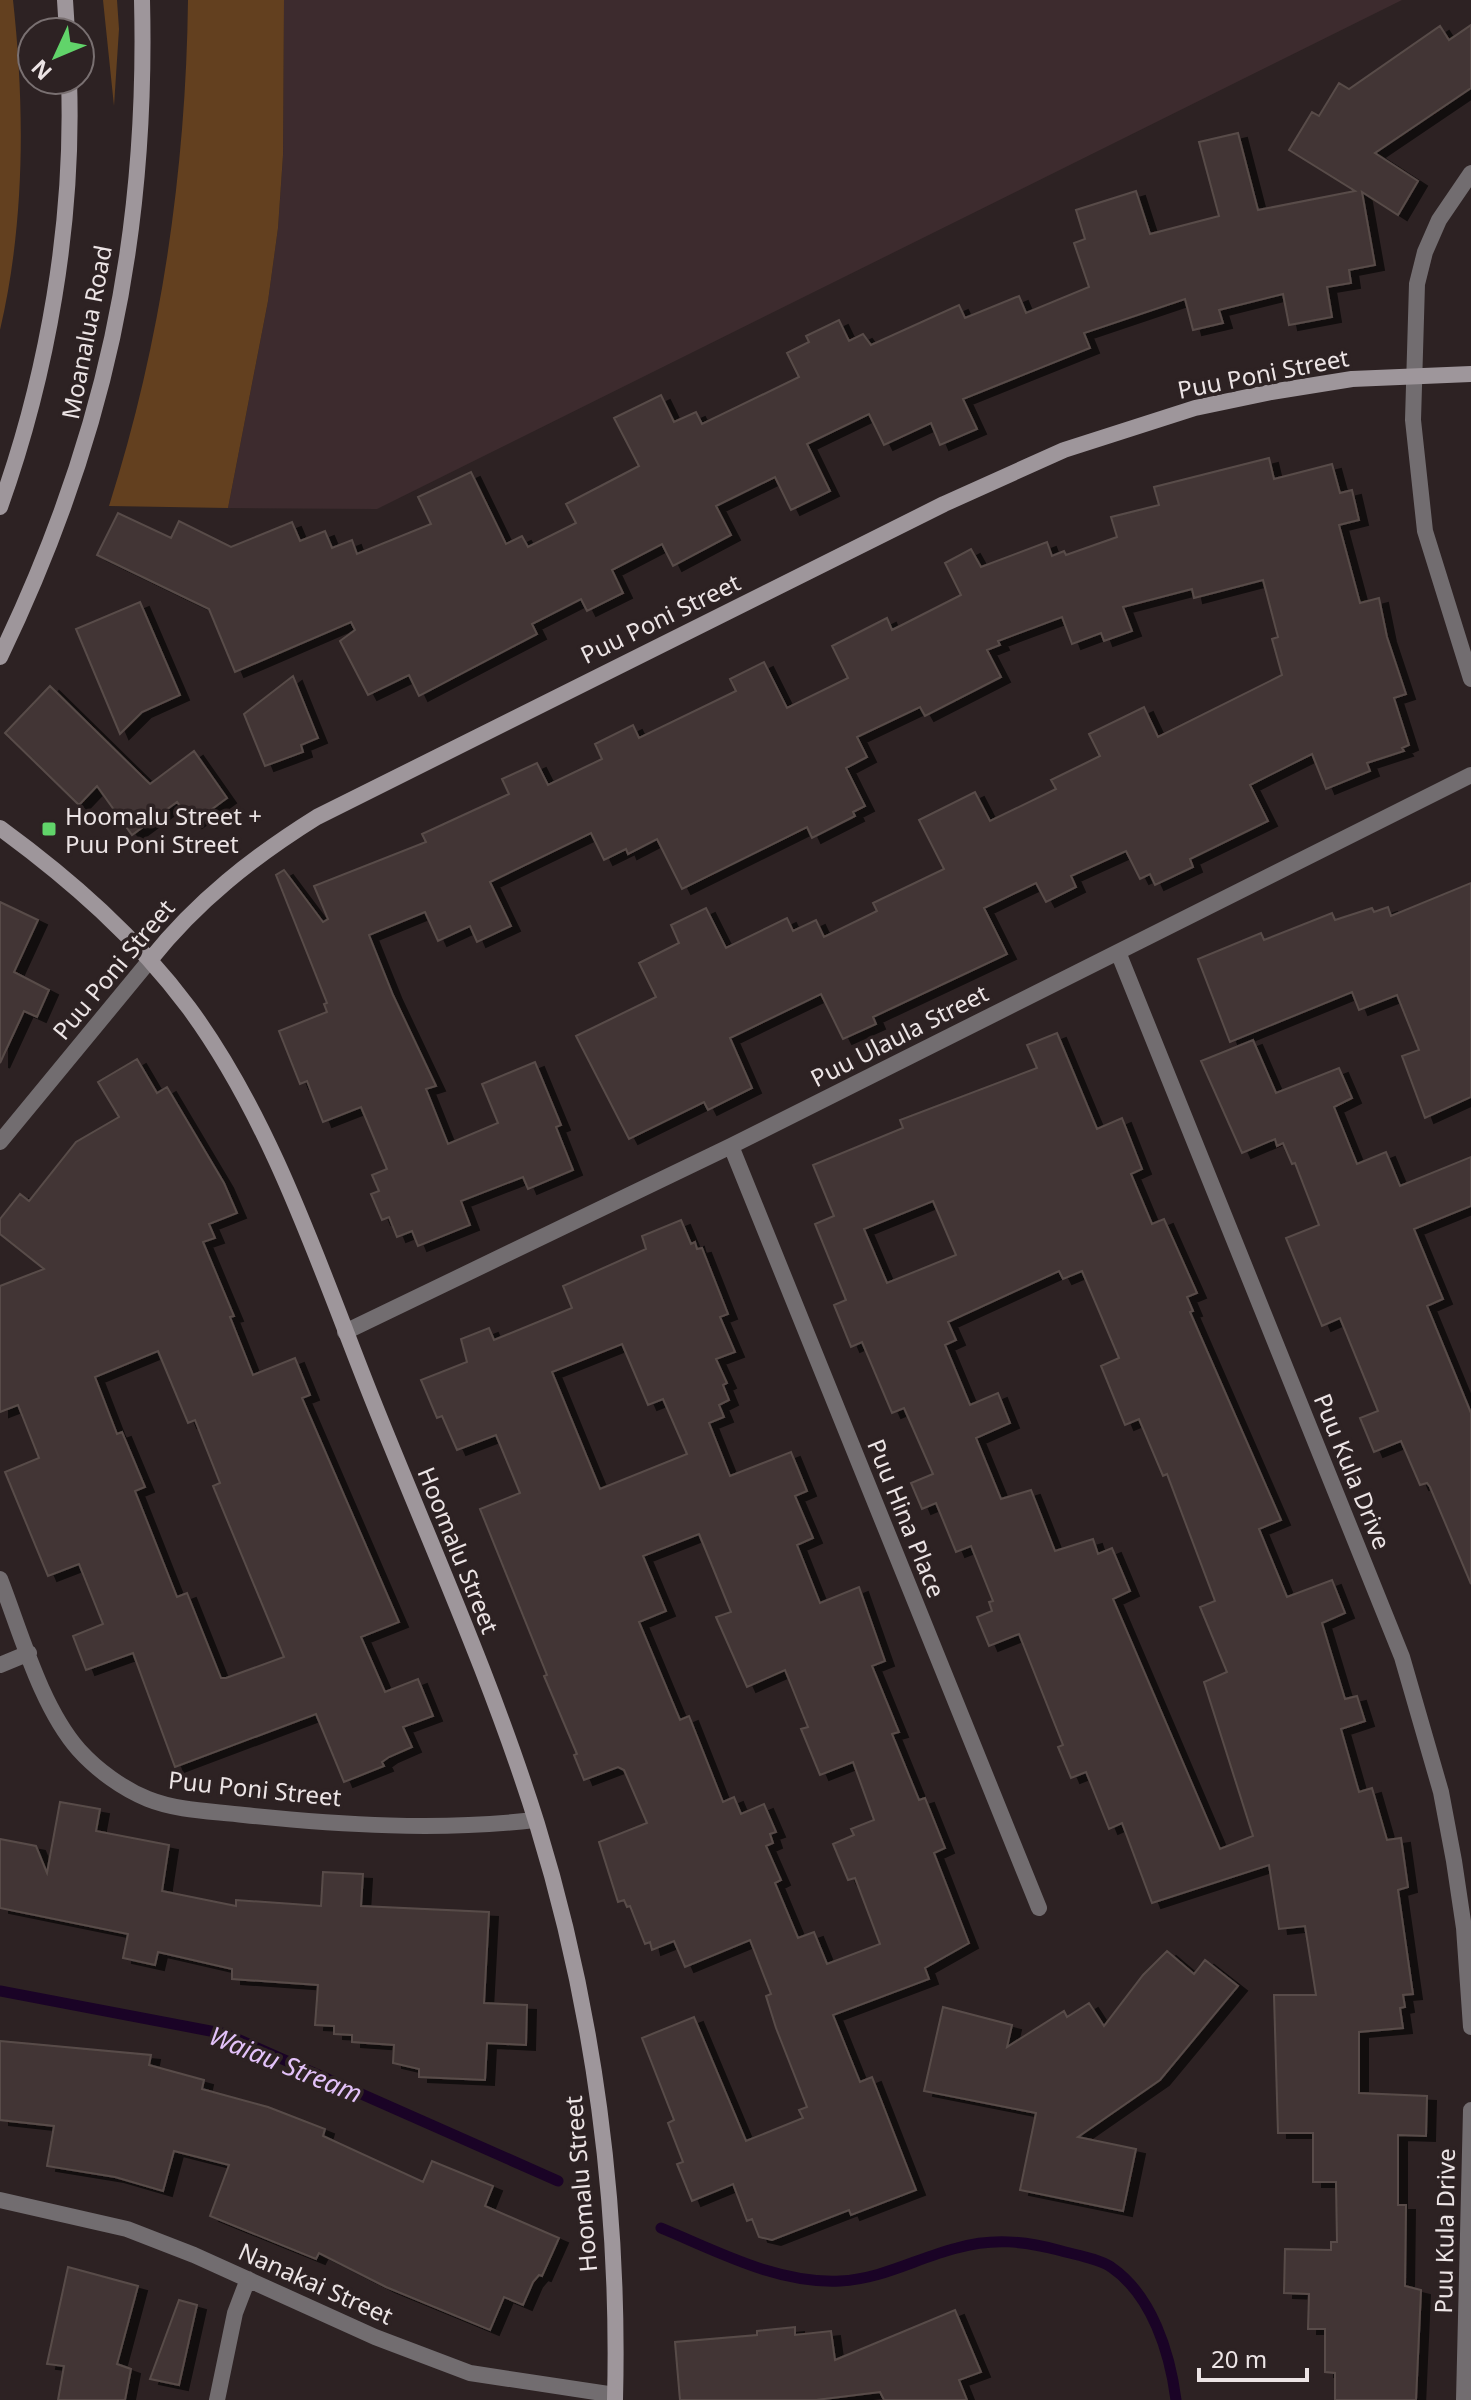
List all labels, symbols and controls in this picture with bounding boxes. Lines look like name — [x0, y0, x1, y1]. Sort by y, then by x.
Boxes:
north arrow — [16, 16, 96, 96]
text: N — [24, 54, 58, 87]
street label: Moanalua Road — [53, 242, 119, 422]
street label: Puu Poni Street — [1175, 340, 1352, 406]
street label: Puu Poni Street — [575, 565, 746, 671]
place label: Hoomalu Street + Puu Poni Street — [65, 799, 262, 860]
marker: Hoomalu Street + Puu Poni Street — [40, 820, 58, 838]
street label: Puu Poni Street — [45, 892, 182, 1046]
street label: Puu Ulaula Street — [804, 976, 994, 1094]
street label: Puu Kula Drive — [1307, 1388, 1399, 1554]
street label: Puu Hina Place — [860, 1434, 954, 1602]
street label: Hoomalu Street — [411, 1462, 508, 1639]
street label: Puu Poni Street — [167, 1763, 343, 1814]
water label: Waiau Stream — [204, 2017, 368, 2111]
street label: Hoomalu Street — [556, 2094, 604, 2274]
street label: Puu Kula Drive — [1426, 2148, 1462, 2314]
street label: Nanakai Street — [234, 2234, 399, 2332]
scale bar — [1199, 2332, 1307, 2382]
text: 20 m — [1211, 2342, 1267, 2375]

